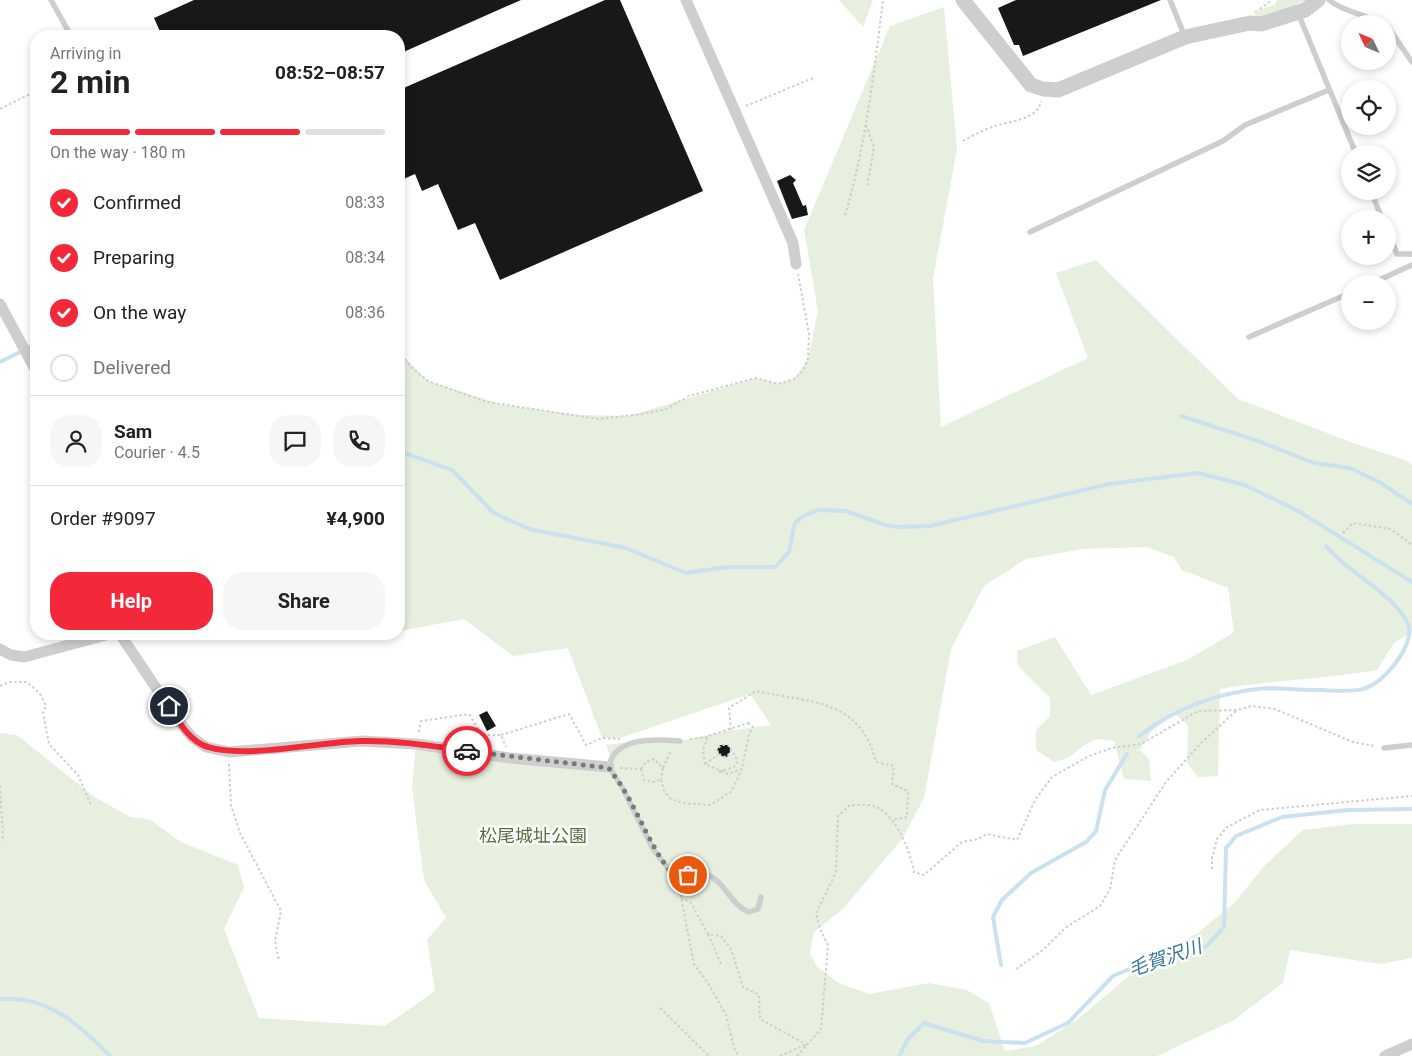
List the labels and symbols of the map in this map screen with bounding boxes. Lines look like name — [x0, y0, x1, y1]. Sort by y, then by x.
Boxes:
north arrow — [1341, 15, 1396, 70]
pin — [148, 685, 190, 727]
courier — [442, 726, 492, 776]
park label: 松尾城址公園 — [479, 825, 587, 846]
pin — [667, 854, 709, 896]
water label: 毛賀沢川 — [1125, 934, 1207, 981]

